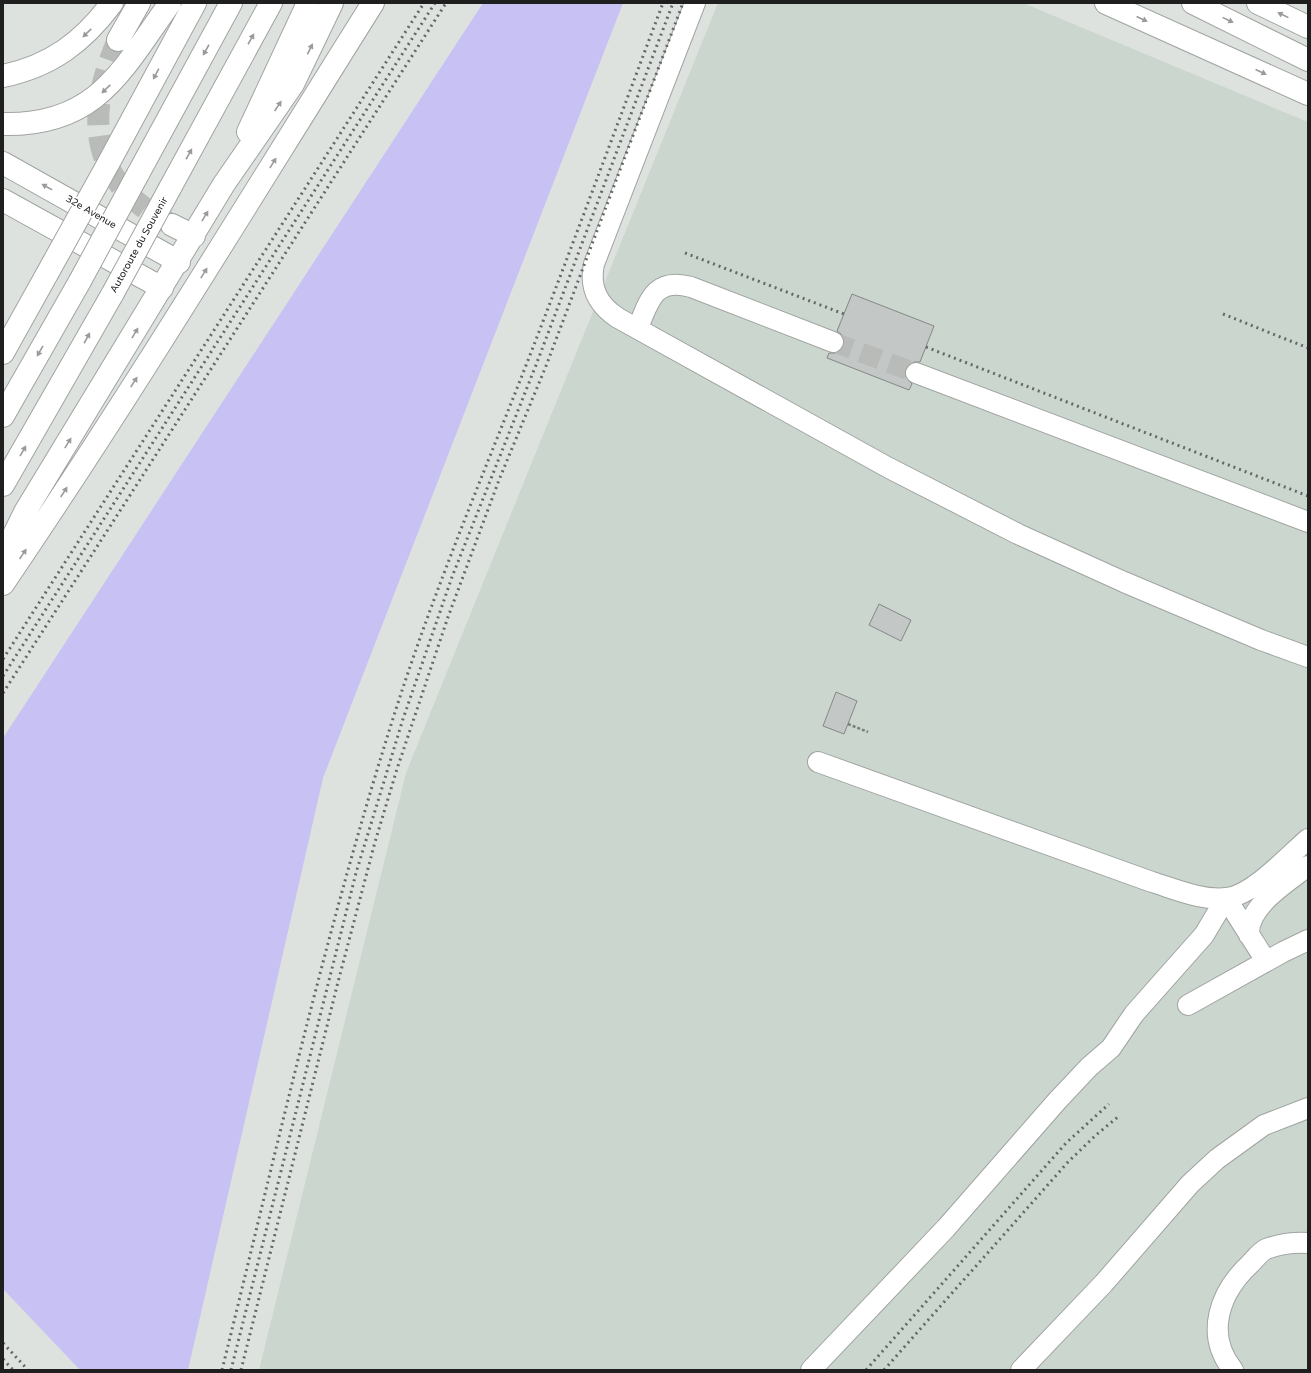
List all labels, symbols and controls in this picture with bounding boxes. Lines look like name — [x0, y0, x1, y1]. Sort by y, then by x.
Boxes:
one-way arrow — [1277, 12, 1289, 18]
one-way arrow — [1136, 16, 1148, 22]
one-way arrow — [1222, 17, 1233, 23]
one-way arrow — [82, 28, 92, 38]
one-way arrow — [248, 34, 255, 45]
one-way arrow — [307, 43, 313, 54]
one-way arrow — [202, 44, 209, 55]
one-way arrow — [153, 68, 159, 80]
one-way arrow — [1255, 69, 1266, 75]
one-way arrow — [101, 84, 110, 93]
one-way arrow — [274, 101, 282, 111]
one-way arrow — [186, 148, 192, 159]
one-way arrow — [270, 157, 277, 169]
one-way arrow — [41, 184, 53, 191]
street label: 32e Avenue — [63, 193, 119, 232]
street label: Autoroute du Souvenir — [108, 195, 170, 295]
one-way arrow — [202, 210, 209, 222]
one-way arrow — [200, 268, 208, 278]
one-way arrow — [132, 327, 139, 339]
one-way arrow — [84, 332, 91, 344]
one-way arrow — [36, 346, 43, 357]
one-way arrow — [130, 377, 138, 387]
one-way arrow — [64, 438, 71, 449]
one-way arrow — [19, 445, 26, 457]
one-way arrow — [60, 487, 68, 497]
one-way arrow — [19, 549, 27, 559]

